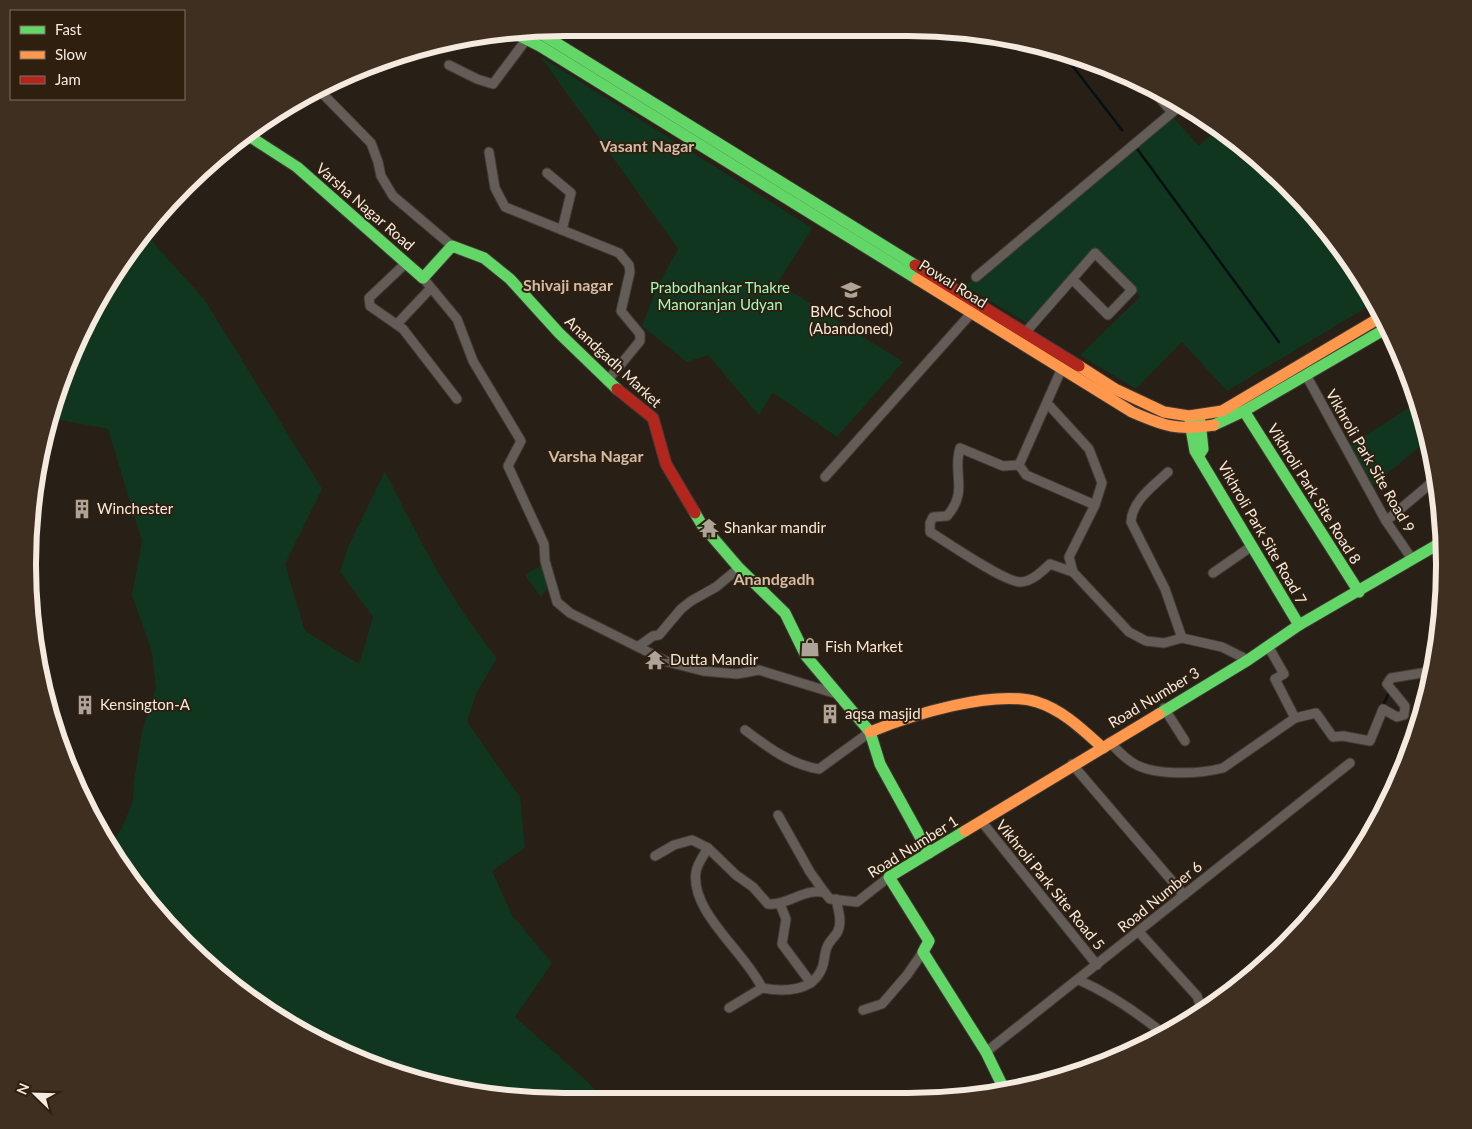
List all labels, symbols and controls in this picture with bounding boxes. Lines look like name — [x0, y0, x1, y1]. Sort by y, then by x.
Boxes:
legend — [10, 10, 185, 100]
text: Fast — [55, 20, 82, 38]
text: Slow — [55, 45, 87, 63]
text: Jam — [55, 70, 81, 88]
district label: Vasant Nagar — [599, 136, 694, 155]
street label: Varsha Nagar Road — [313, 159, 418, 254]
street label: Powai Road — [916, 255, 991, 311]
district label: Shivaji nagar — [523, 275, 613, 294]
park label: Prabodhankar Thakre Manoranjan Udyan — [650, 278, 790, 313]
school or university icon: BMC School (Abandoned) — [840, 279, 862, 301]
place label: BMC School (Abandoned) — [809, 302, 893, 337]
street label: Anandgadh Market — [562, 312, 666, 411]
street label: Vikhroli Park Site Road 9 — [1323, 386, 1419, 535]
street label: Vikhroli Park Site Road 8 — [1264, 420, 1365, 567]
district label: Varsha Nagar — [548, 446, 643, 465]
street label: Vikhroli Park Site Road 7 — [1215, 458, 1311, 607]
building icon: Winchester — [71, 498, 93, 520]
place label: Winchester — [97, 499, 174, 517]
temple icon: Shankar mandir — [698, 517, 720, 539]
place label: Shankar mandir — [724, 518, 826, 536]
district label: Anandgadh — [732, 569, 815, 588]
shop icon: Fish Market — [799, 636, 821, 658]
place label: Fish Market — [825, 637, 903, 655]
temple icon: Dutta Mandir — [644, 649, 666, 671]
place label: Dutta Mandir — [670, 650, 759, 668]
street label: Road Number 3 — [1105, 663, 1202, 731]
building icon: Kensington-A — [74, 694, 96, 716]
place label: Kensington-A — [100, 695, 191, 713]
building icon: aqsa masjid — [819, 703, 841, 725]
place label: aqsa masjid — [845, 704, 921, 722]
street label: Road Number 1 — [864, 811, 961, 881]
street label: Vikhroli Park Site Road 5 — [993, 816, 1109, 953]
street label: Road Number 6 — [1114, 857, 1205, 936]
north arrow — [10, 1069, 60, 1119]
text: N — [13, 1080, 33, 1097]

